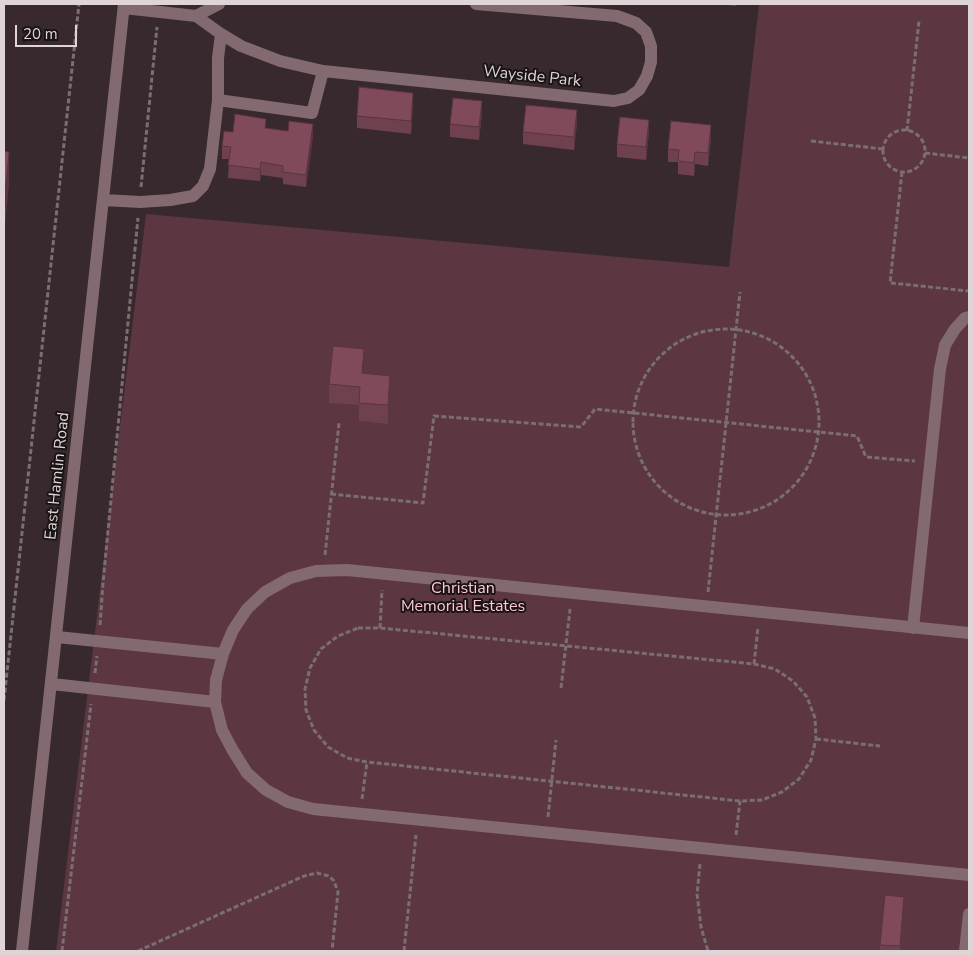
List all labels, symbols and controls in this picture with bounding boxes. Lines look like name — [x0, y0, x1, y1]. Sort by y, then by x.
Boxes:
scale bar — [18, 15, 80, 47]
text: 20 m — [23, 24, 58, 44]
street label: Wayside Park — [482, 62, 582, 92]
street label: East Hamlin Road — [42, 411, 74, 541]
park label: Christian Memorial Estates — [401, 579, 525, 617]

